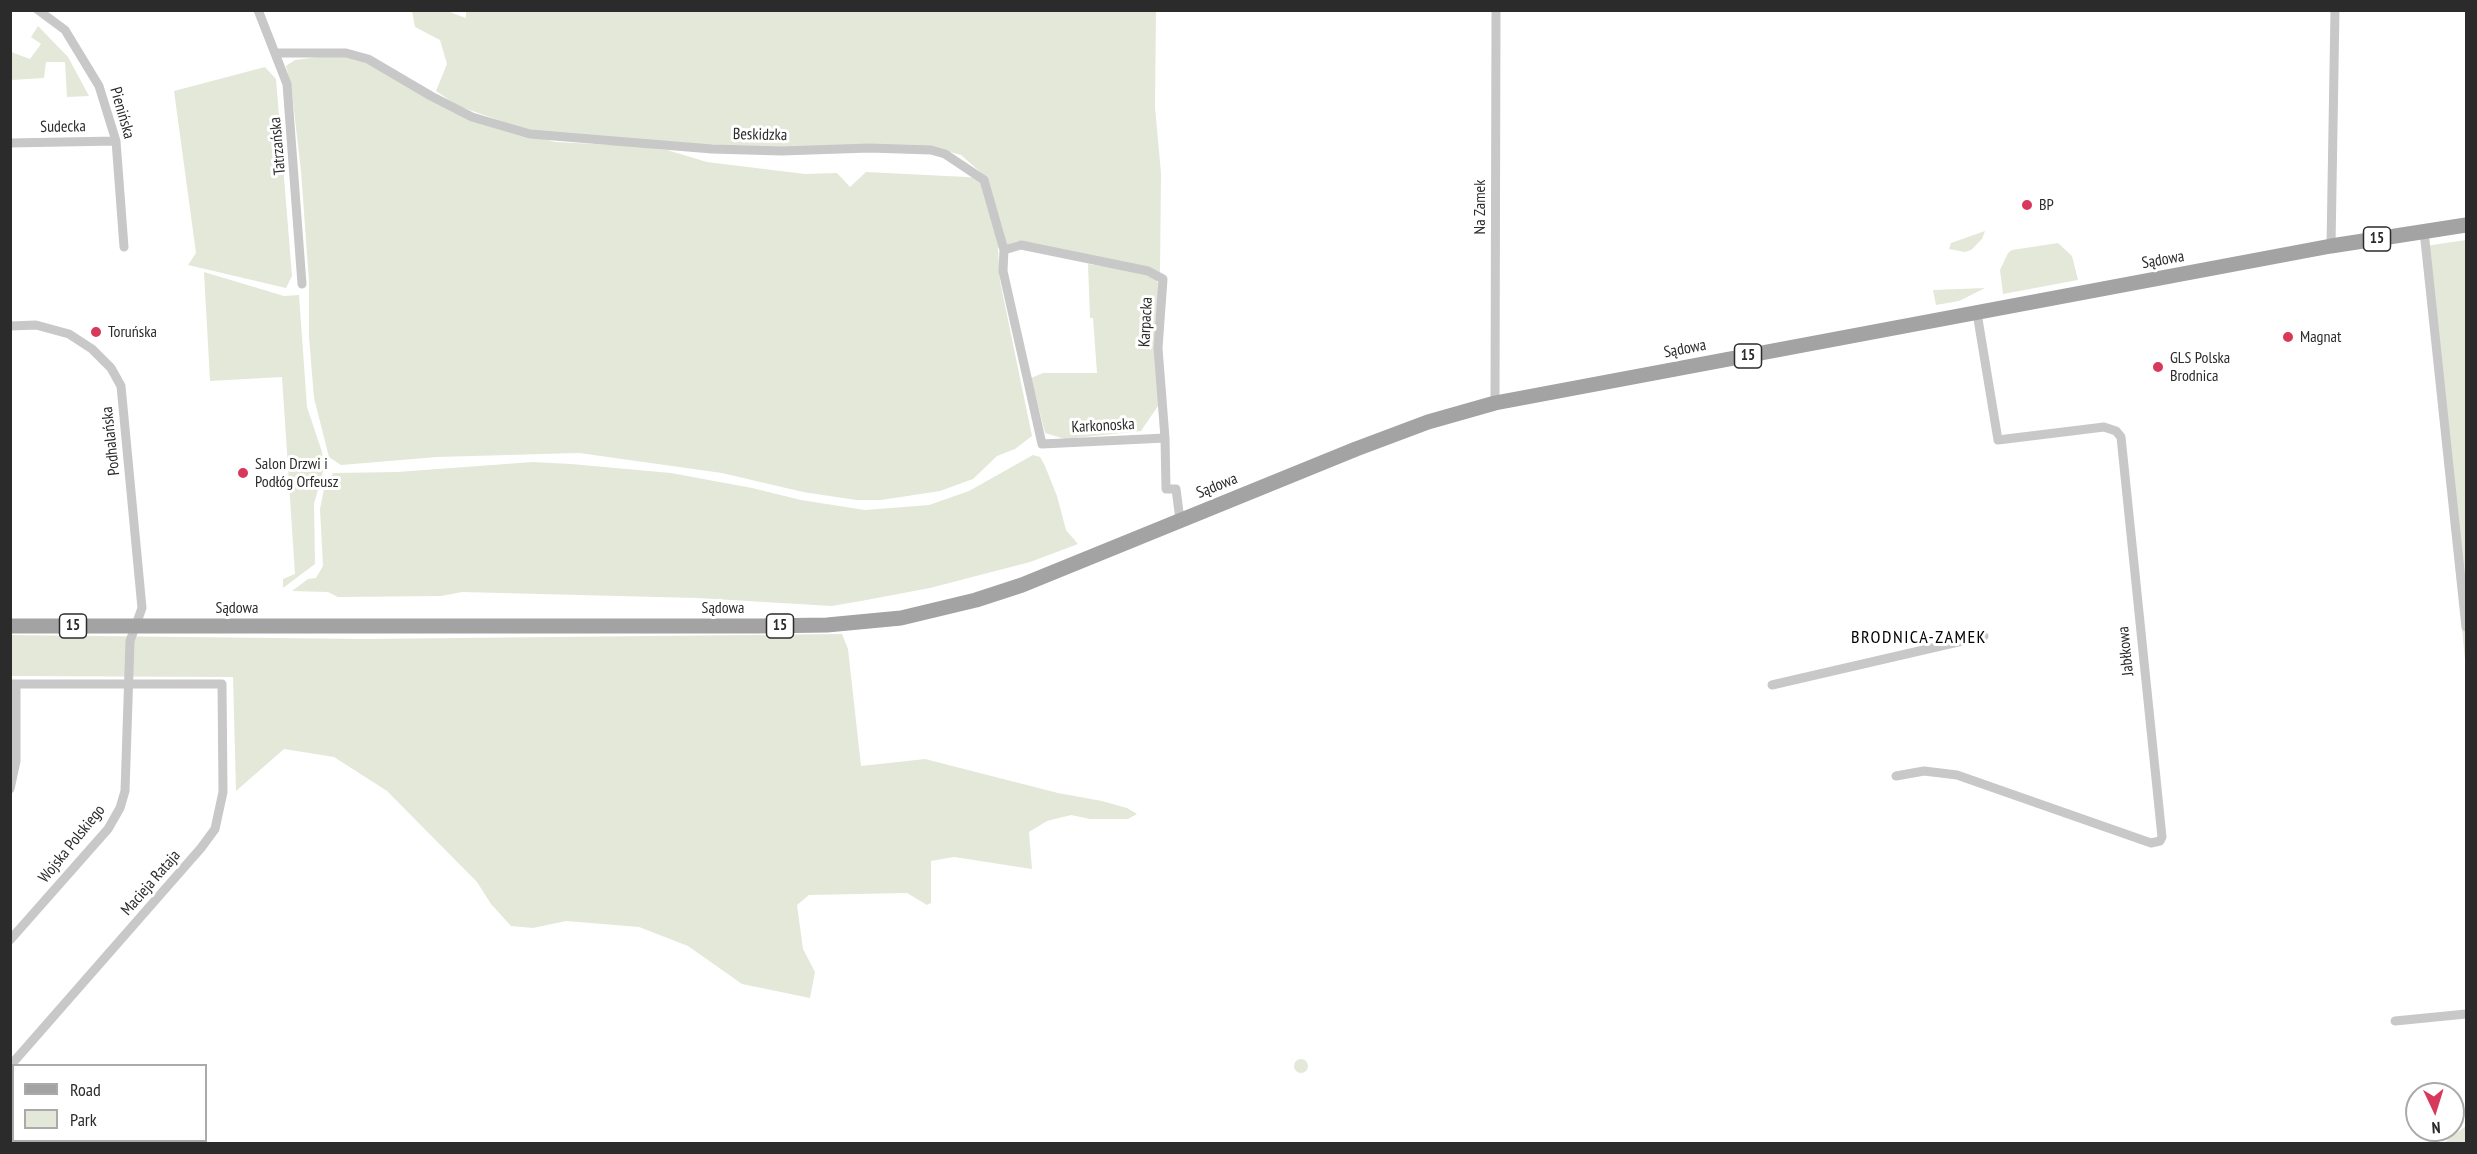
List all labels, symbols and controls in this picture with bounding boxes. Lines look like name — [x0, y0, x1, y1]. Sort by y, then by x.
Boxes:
street label: Pienińska — [105, 85, 139, 141]
street label: Tatrzańska — [266, 116, 290, 176]
street label: Sudecka — [40, 117, 86, 137]
street label: Beskidzka — [733, 125, 787, 145]
street label: Na Zamek — [1470, 180, 1490, 234]
place label: BP — [2039, 195, 2054, 215]
marker: BP — [2020, 198, 2034, 212]
road number: 15 — [2364, 227, 2390, 251]
street label: Sądowa — [2140, 247, 2186, 273]
street label: Karpacka — [1135, 297, 1157, 347]
place label: Toruńska — [108, 322, 157, 342]
marker: Toruńska — [89, 325, 103, 339]
place label: Magnat — [2300, 327, 2341, 347]
marker: Magnat — [2281, 330, 2295, 344]
street label: Sądowa — [1662, 335, 1708, 363]
road number: 15 — [1734, 344, 1762, 368]
place label: GLS Polska Brodnica — [2170, 348, 2230, 386]
marker: GLS Polska Brodnica — [2151, 360, 2165, 374]
street label: Podhalańska — [98, 406, 124, 476]
street label: Karkonoska — [1071, 415, 1135, 437]
place label: Salon Drzwi i Podłóg Orfeusz — [255, 454, 338, 492]
marker: Salon Drzwi i Podłóg Orfeusz — [236, 466, 250, 480]
street label: Sądowa — [1194, 469, 1240, 503]
street label: Sądowa — [216, 598, 258, 618]
street label: Sądowa — [702, 598, 744, 618]
road number: 15 — [60, 614, 86, 638]
road number: 15 — [766, 614, 794, 638]
street label: Jabłkowa — [2114, 625, 2138, 677]
district label: BRODNICA-ZAMEK — [1851, 627, 1987, 649]
street label: Wojska Polskiego — [35, 801, 109, 887]
street label: Macieja Rataja — [117, 846, 185, 920]
legend — [12, 1064, 207, 1142]
text: Road — [70, 1078, 101, 1101]
north arrow — [2405, 1082, 2465, 1142]
text: Park — [70, 1108, 97, 1131]
text: N — [2431, 1118, 2441, 1138]

